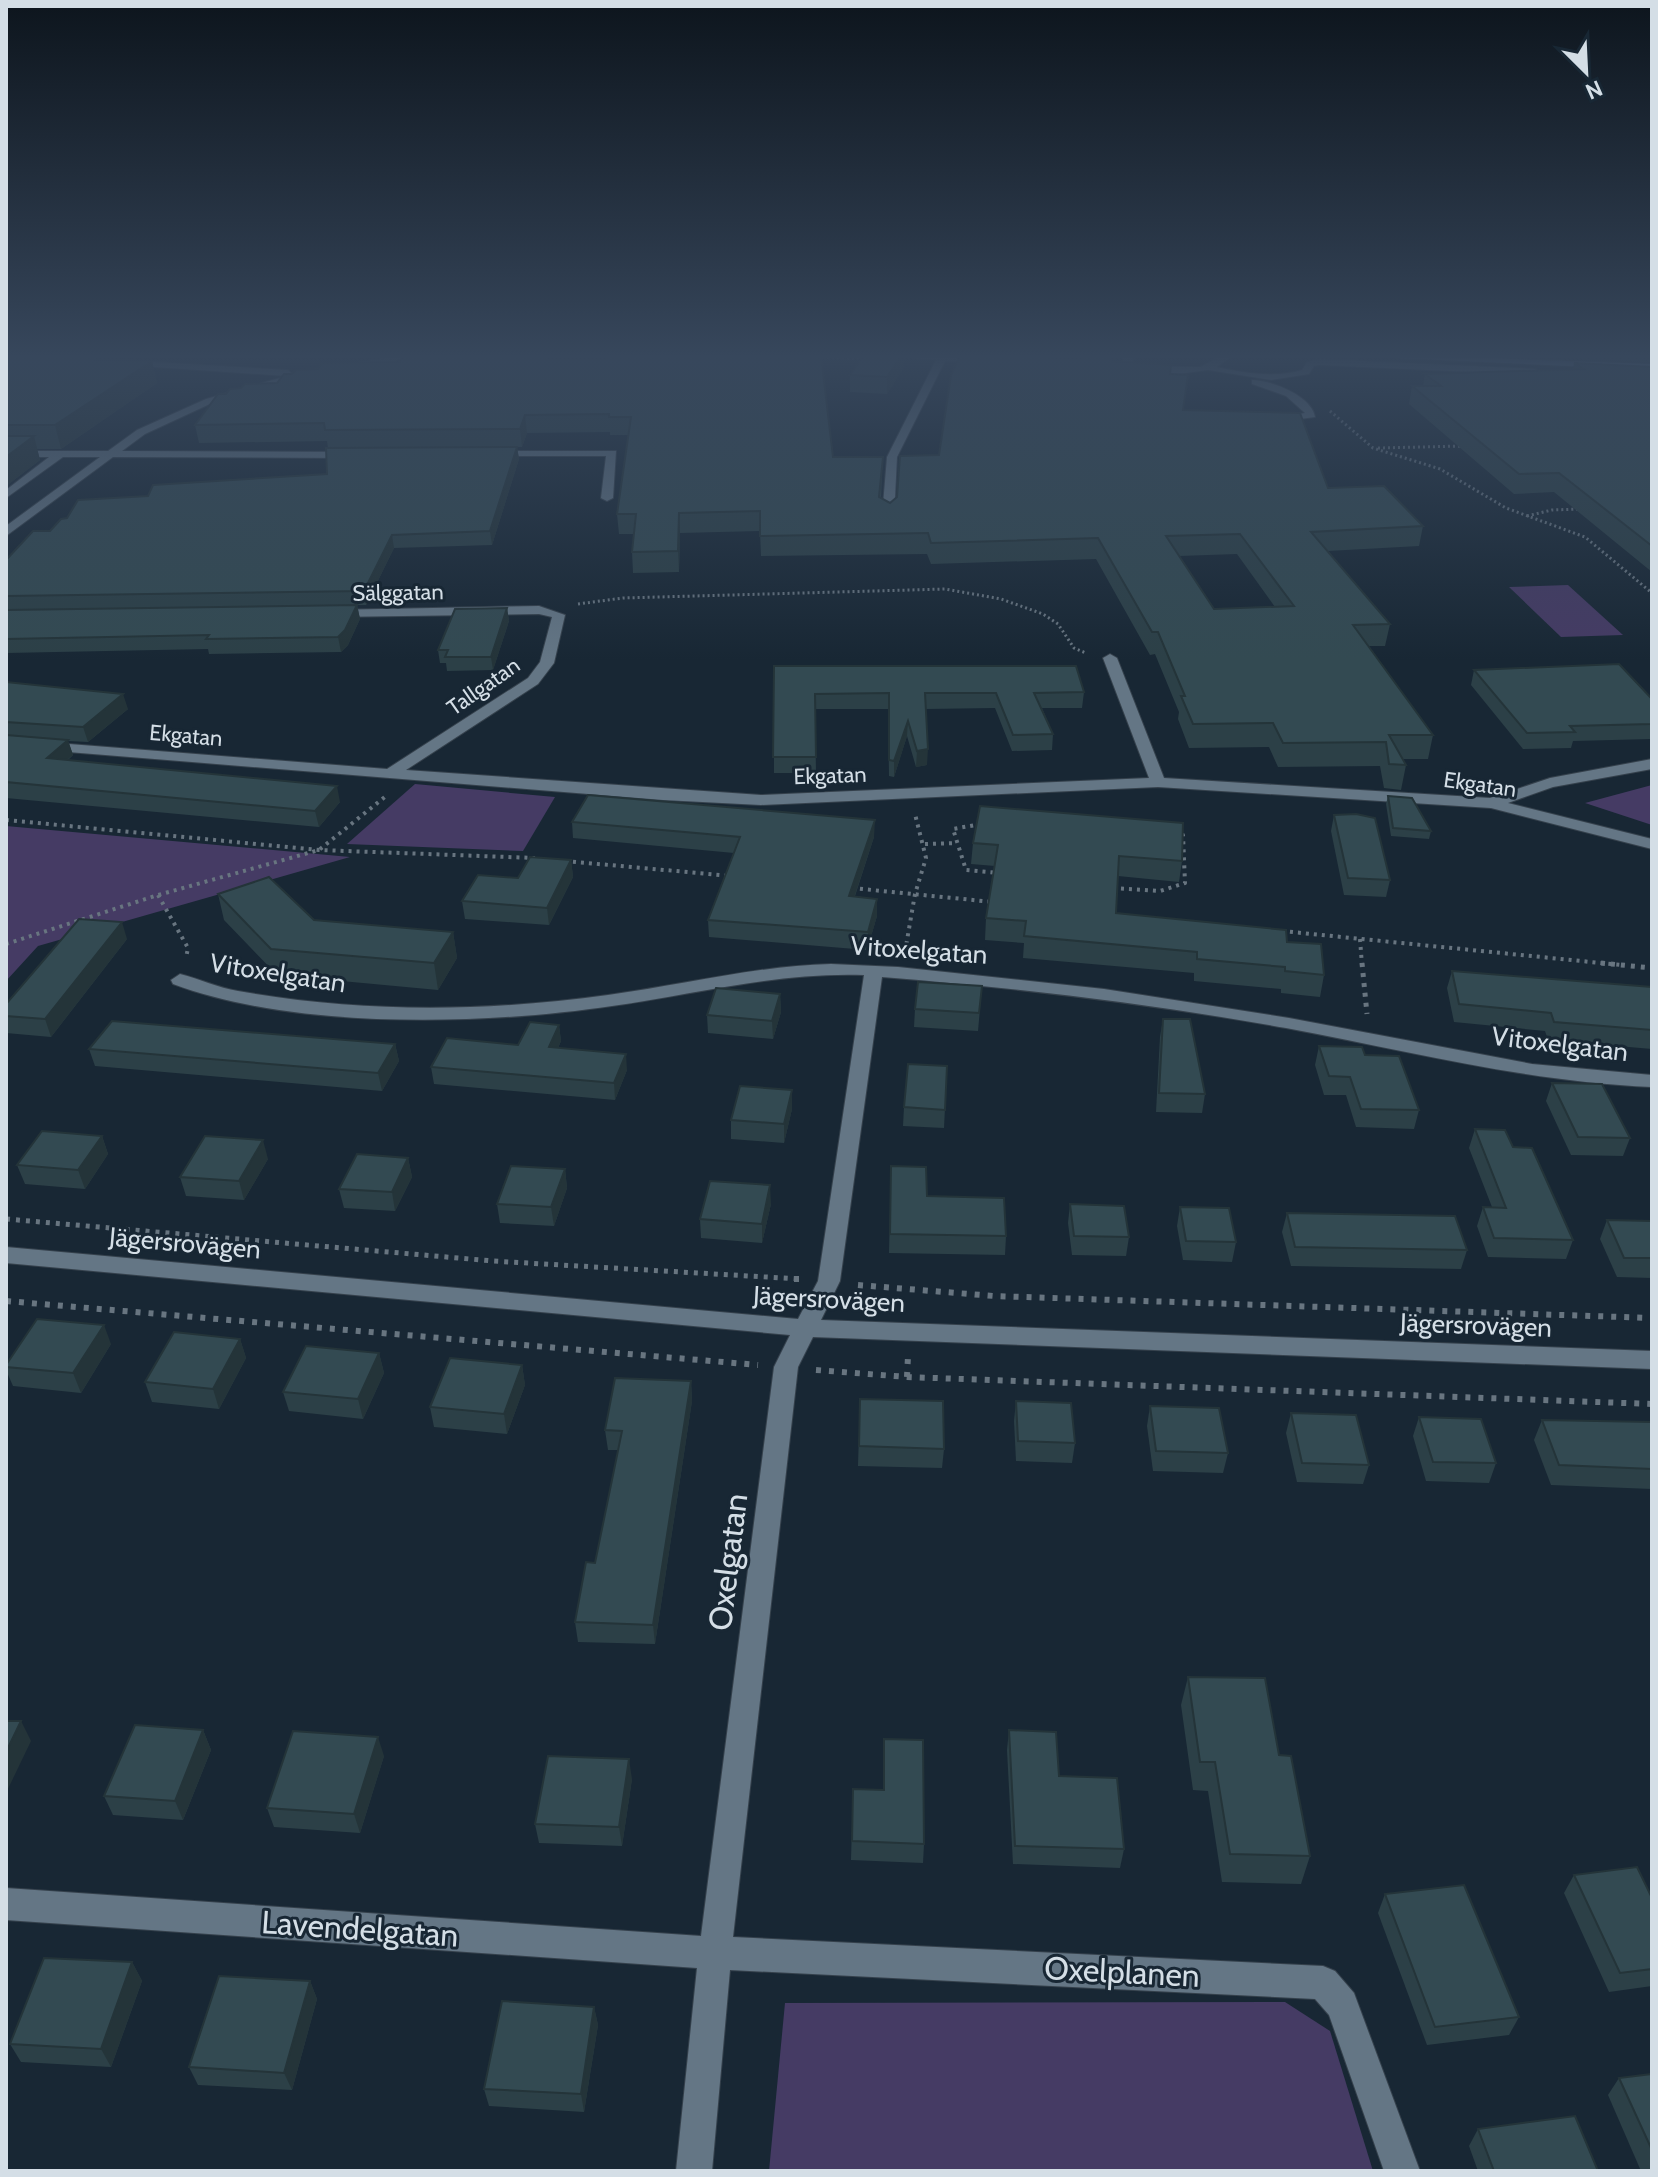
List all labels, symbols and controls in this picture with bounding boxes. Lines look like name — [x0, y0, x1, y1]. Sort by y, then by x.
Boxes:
north arrow — [1546, 32, 1626, 112]
text: N — [1581, 74, 1607, 105]
street label: Sälggatan — [352, 578, 444, 607]
street label: Tallgatan — [442, 652, 525, 721]
street label: Ekgatan — [148, 719, 224, 752]
street label: Ekgatan — [793, 761, 867, 790]
street label: Ekgatan — [1442, 766, 1518, 803]
street label: Vitoxelgatan — [849, 929, 989, 971]
street label: Vitoxelgatan — [208, 946, 348, 1000]
street label: Vitoxelgatan — [1490, 1020, 1630, 1068]
street label: Jägersrovägen — [107, 1220, 262, 1266]
street label: Jägersrovägen — [751, 1279, 906, 1319]
street label: Jägersrovägen — [1399, 1306, 1552, 1344]
street label: Oxelgatan — [700, 1491, 755, 1633]
street label: Lavendelgatan — [260, 1902, 460, 1955]
street label: Oxelplanen — [1043, 1948, 1201, 1995]

